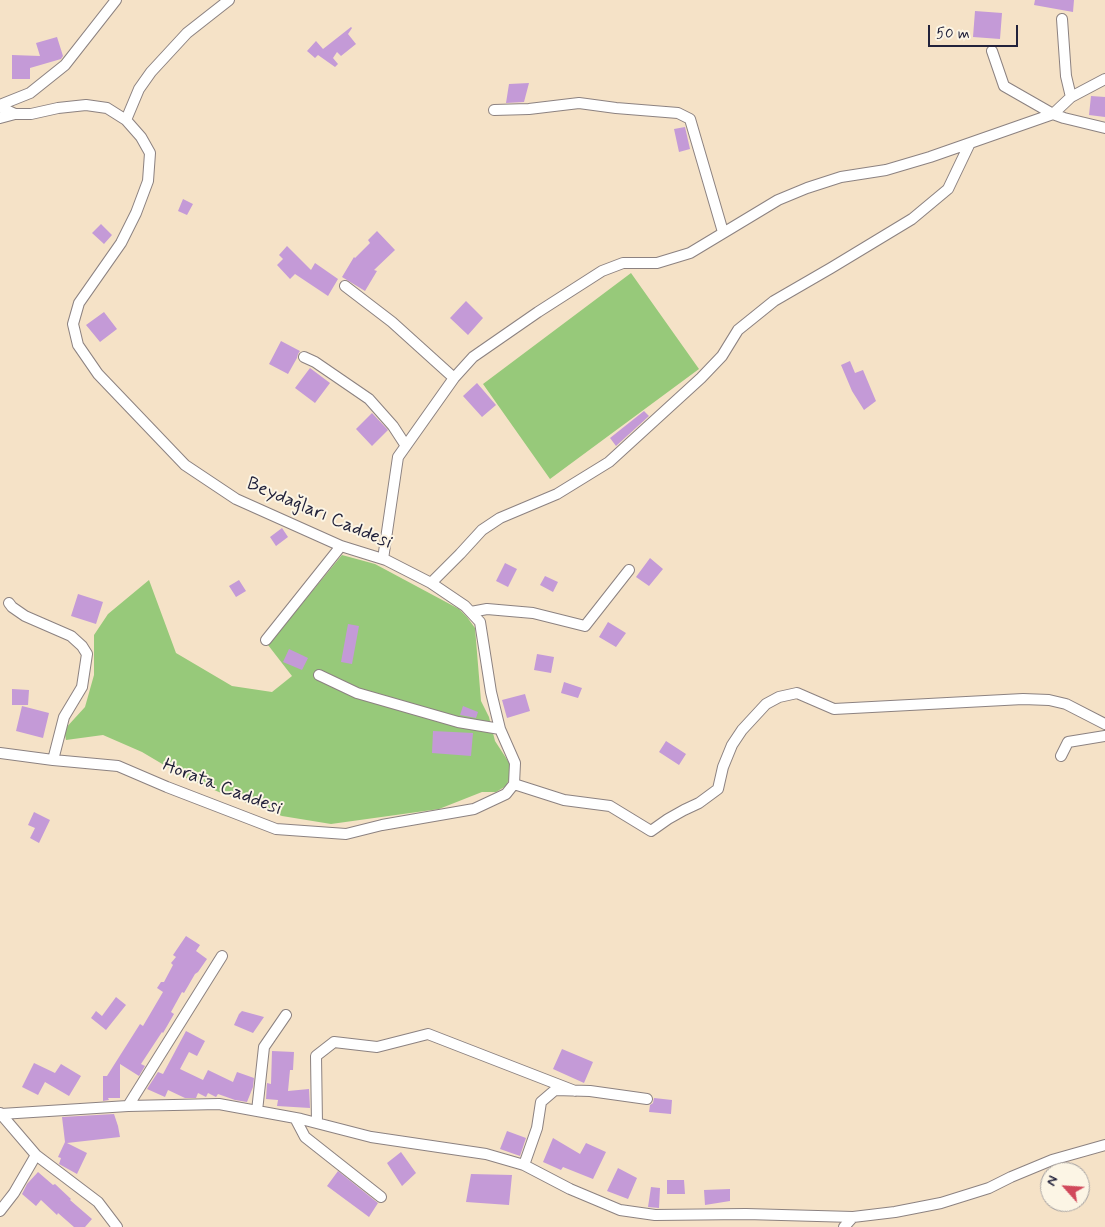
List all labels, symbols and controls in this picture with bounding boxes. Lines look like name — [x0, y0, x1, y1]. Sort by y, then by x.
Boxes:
scale bar — [930, 15, 1020, 47]
text: 50 m — [936, 24, 970, 44]
street label: Beydağları Caddesi — [243, 473, 395, 555]
street label: Horata Caddesi — [159, 755, 285, 821]
north arrow — [1040, 1162, 1090, 1212]
text: N — [1042, 1173, 1063, 1189]

